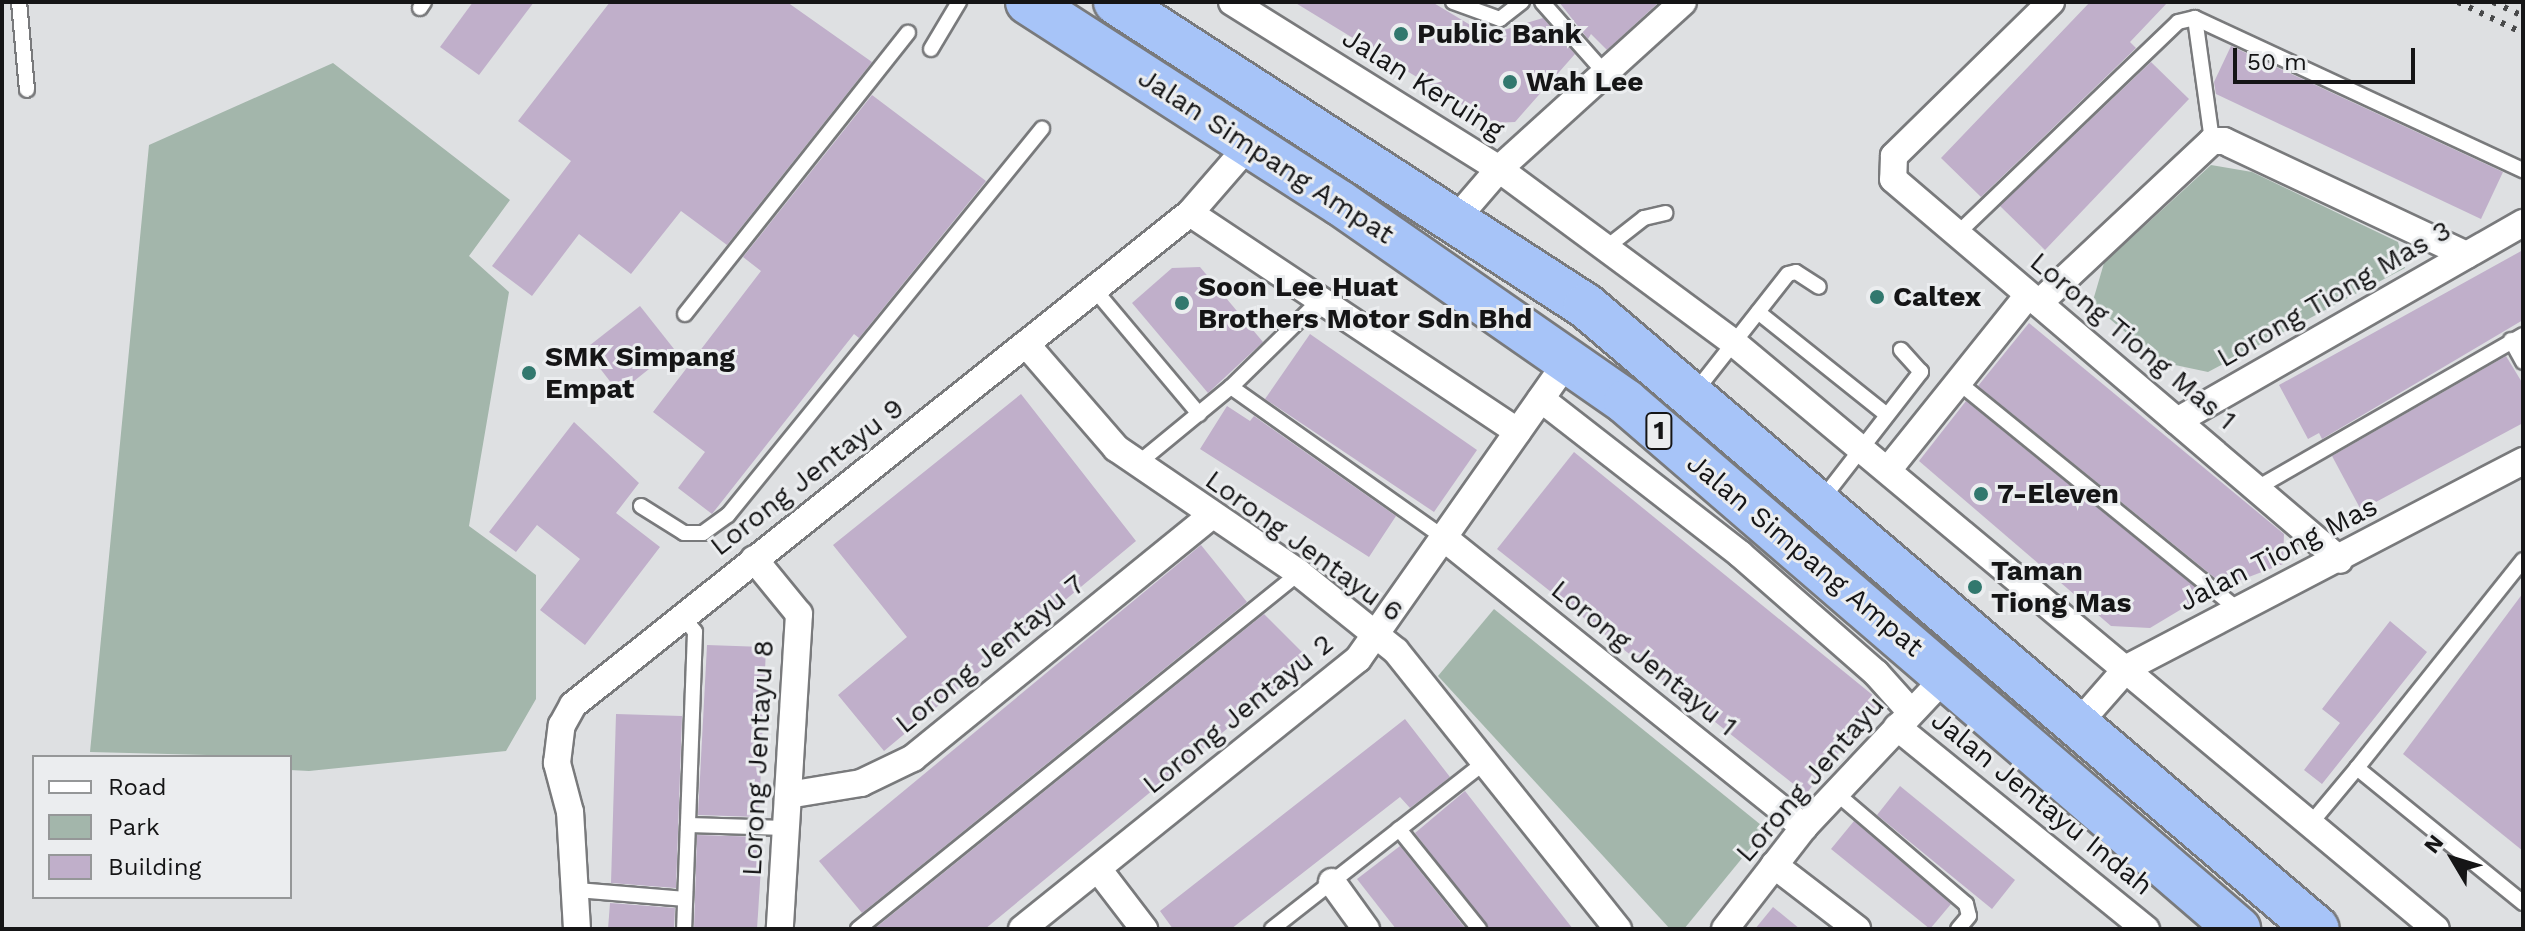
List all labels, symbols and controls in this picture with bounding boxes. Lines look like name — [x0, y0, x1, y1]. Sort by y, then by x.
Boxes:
place label: Public Bank — [1417, 17, 1582, 51]
street label: Jalan Keruing — [1336, 21, 1510, 147]
marker: Public Bank — [1392, 25, 1410, 43]
scale bar — [2237, 32, 2419, 82]
text: 50 m — [2247, 48, 2307, 76]
street label: Jalan Simpang Ampat — [1131, 60, 1401, 252]
place label: Wah Lee — [1526, 65, 1643, 99]
marker: Wah Lee — [1501, 73, 1519, 91]
street label: Lorong Tiong Mas 3 — [2211, 213, 2457, 375]
street label: Lorong Tiong Mas 1 — [2023, 245, 2243, 437]
place label: Soon Lee Huat Brothers Motor Sdn Bhd — [1198, 270, 1533, 336]
place label: Caltex — [1893, 280, 1981, 314]
marker: Caltex — [1868, 288, 1886, 306]
marker: Soon Lee Huat Brothers Motor Sdn Bhd — [1173, 294, 1191, 312]
place label: SMK Simpang Empat — [545, 340, 735, 406]
marker: SMK Simpang Empat — [520, 364, 538, 382]
street label: Lorong Jentayu 9 — [703, 391, 911, 563]
road number: 1 — [1645, 409, 1673, 453]
street label: Jalan Simpang Ampat — [1680, 446, 1930, 664]
street label: Lorong Jentayu 6 — [1198, 463, 1410, 629]
place label: 7-Eleven — [1997, 477, 2119, 511]
marker: 7-Eleven — [1972, 485, 1990, 503]
street label: Jalan Tiong Mas — [2173, 489, 2383, 619]
place label: Taman Tiong Mas — [1991, 554, 2131, 620]
street label: Lorong Jentayu 7 — [888, 567, 1092, 741]
street label: Lorong Jentayu 1 — [1544, 572, 1744, 744]
marker: Taman Tiong Mas — [1966, 578, 1984, 596]
street label: Lorong Jentayu 2 — [1136, 627, 1340, 801]
street label: Lorong Jentayu 8 — [735, 639, 781, 877]
street label: Lorong Jentayu — [1728, 689, 1892, 869]
street label: Jalan Jentayu Indah — [1924, 703, 2160, 903]
legend — [32, 755, 292, 899]
text: Road — [108, 773, 167, 801]
text: Park — [108, 813, 160, 841]
north arrow — [2413, 819, 2493, 899]
text: N — [2419, 830, 2449, 858]
text: Building — [108, 853, 201, 881]

